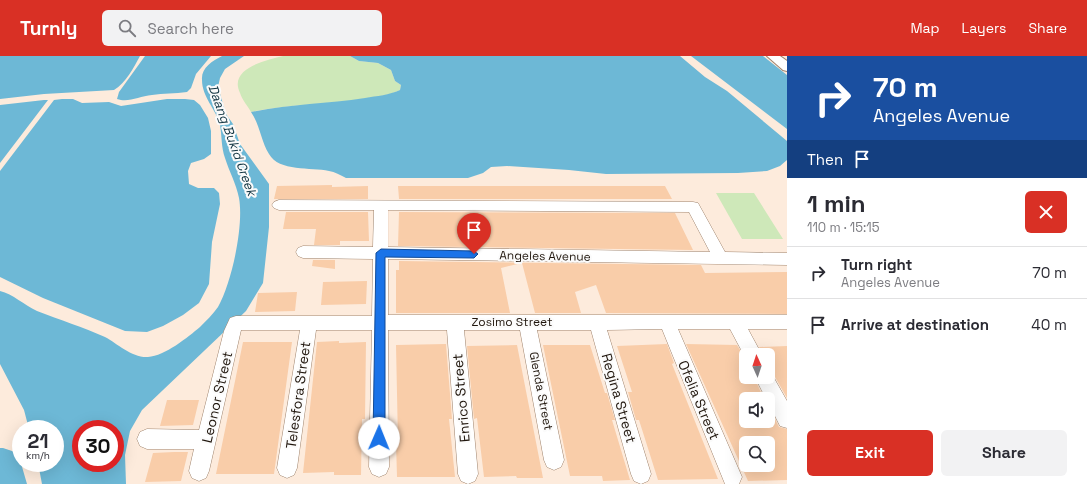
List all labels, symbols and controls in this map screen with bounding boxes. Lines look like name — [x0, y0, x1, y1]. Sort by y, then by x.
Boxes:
search box — [102, 10, 382, 46]
text: Turnly — [20, 16, 78, 41]
icon: search — [116, 17, 138, 39]
text: Search here — [148, 19, 234, 38]
text: Map — [910, 19, 940, 37]
text: Layers — [962, 19, 1006, 37]
text: Share — [1028, 19, 1067, 37]
text: 70 m — [873, 69, 938, 105]
icon: right — [807, 72, 859, 124]
water label: Daang Bukid Creek — [205, 82, 261, 200]
text: Angeles Avenue — [873, 104, 1010, 127]
icon: arrive — [851, 148, 873, 170]
text: Then — [807, 150, 843, 169]
text: 1 min — [807, 188, 866, 219]
button: close — [1025, 191, 1067, 233]
pin — [457, 213, 491, 254]
icon: arrive — [463, 219, 485, 241]
text: 110 m · 15:15 — [807, 219, 880, 236]
street label: Angeles Avenue — [499, 247, 591, 265]
text: Turn right — [841, 255, 912, 274]
icon: right — [807, 262, 829, 284]
text: 70 m — [1032, 263, 1067, 282]
text: Angeles Avenue — [841, 274, 940, 291]
street label: Zosimo Street — [472, 314, 552, 330]
icon: arrive — [807, 314, 829, 336]
text: Arrive at destination — [841, 315, 989, 334]
text: 40 m — [1031, 315, 1067, 334]
street label: Telesfora Street — [282, 340, 314, 450]
north arrow — [739, 348, 775, 384]
map controls — [739, 348, 775, 472]
street label: Leonor Street — [198, 349, 236, 445]
street label: Glenda Street — [526, 350, 556, 432]
street label: Regina Street — [598, 351, 640, 445]
street label: Enrico Street — [448, 353, 474, 443]
street label: Ofelia Street — [674, 357, 724, 443]
button: sound — [739, 392, 775, 428]
position arrow — [358, 417, 400, 459]
speed limit sign: 30 — [72, 420, 124, 472]
text: 21 — [28, 428, 48, 454]
button: Exit — [807, 430, 933, 476]
button: Share — [941, 430, 1067, 476]
button: search — [739, 436, 775, 472]
text: km/h — [26, 449, 50, 462]

